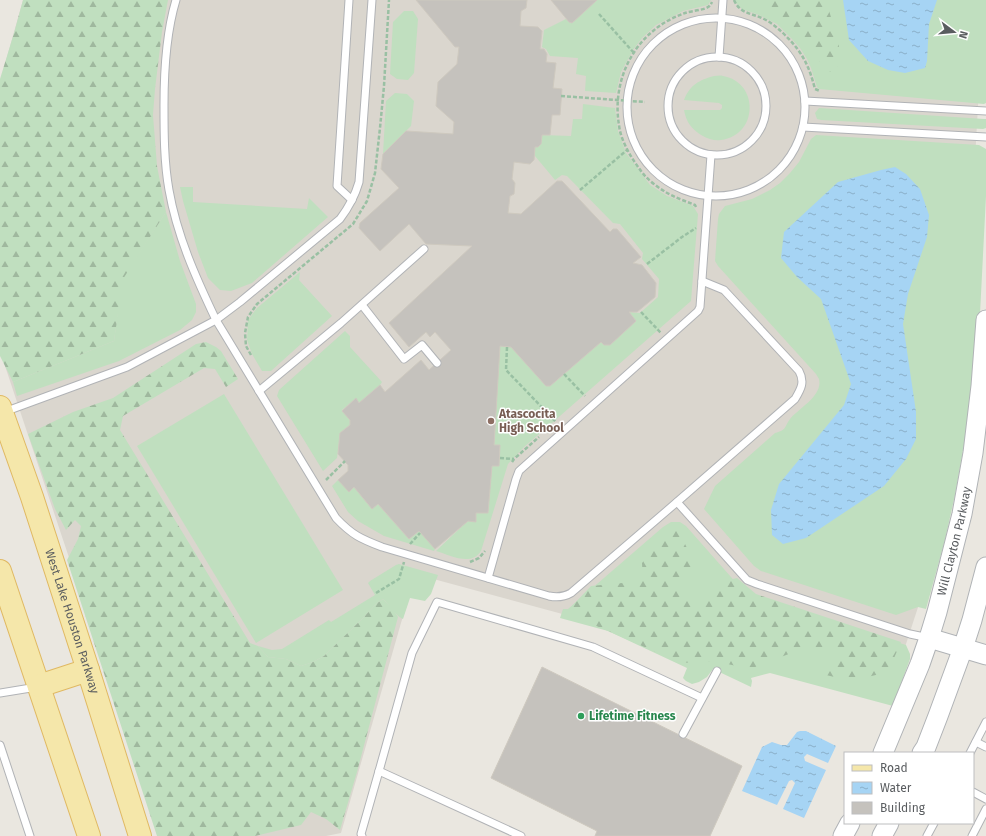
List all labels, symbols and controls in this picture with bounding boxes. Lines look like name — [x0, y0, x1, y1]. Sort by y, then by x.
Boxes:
north arrow — [934, 12, 974, 52]
text: N — [956, 29, 970, 40]
place label: Atascocita High School — [498, 407, 564, 435]
marker: Atascocita High School — [486, 416, 496, 426]
street label: Will Clayton Parkway — [934, 485, 974, 597]
street label: West Lake Houston Parkway — [42, 547, 102, 695]
place label: Lifetime Fitness — [589, 709, 676, 723]
marker: Lifetime Fitness — [576, 711, 586, 721]
legend — [844, 752, 974, 824]
text: Road — [880, 761, 908, 775]
text: Water — [880, 781, 912, 795]
text: Building — [880, 801, 926, 815]

